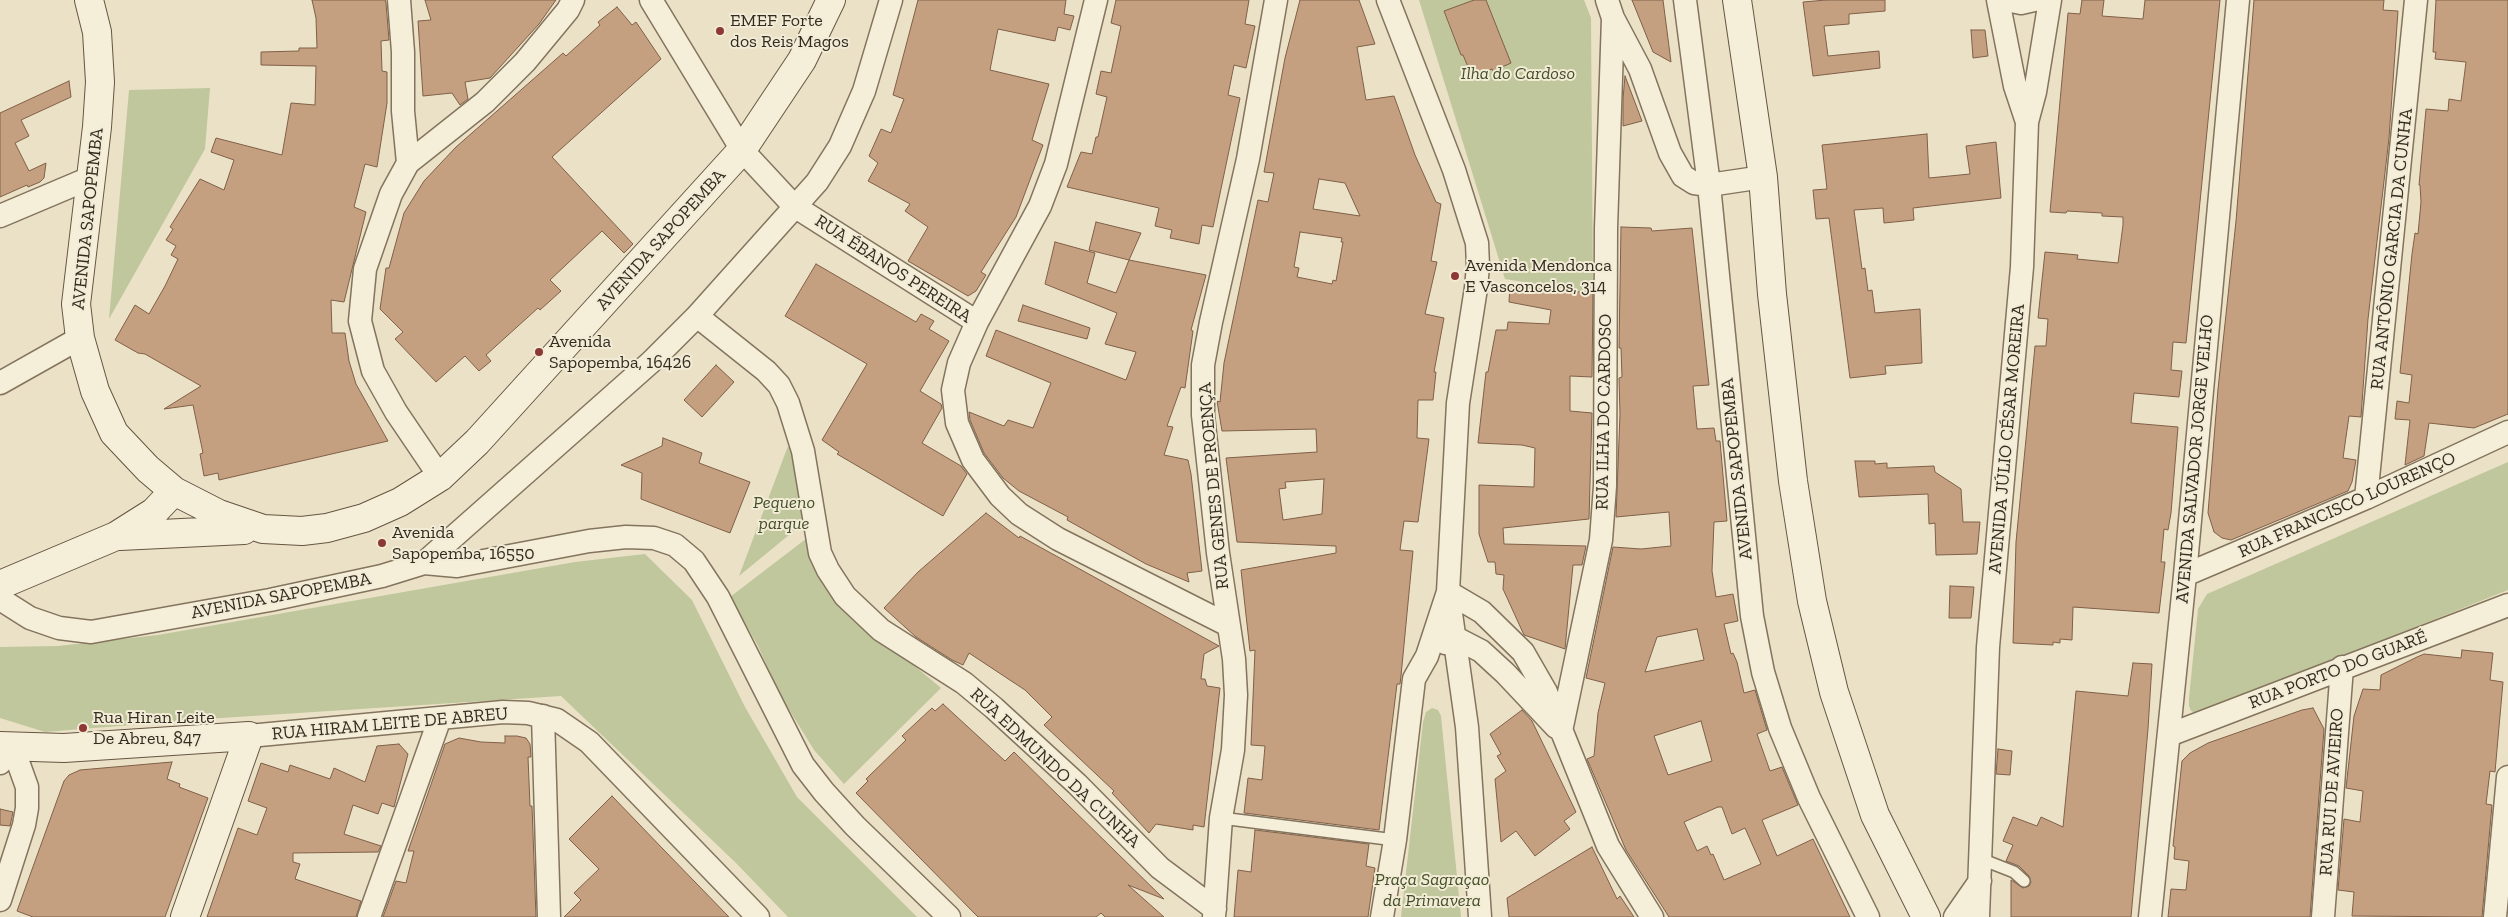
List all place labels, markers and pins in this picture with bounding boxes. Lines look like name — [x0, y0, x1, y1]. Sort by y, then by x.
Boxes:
place label: EMEF Forte dos Reis Magos — [730, 10, 849, 52]
marker: EMEF Forte dos Reis Magos — [714, 25, 726, 37]
place label: Avenida Mendonca E Vasconcelos, 314 — [1465, 255, 1612, 298]
marker: Avenida Mendonca E Vasconcelos, 314 — [1449, 270, 1461, 282]
place label: Avenida Sapopemba, 16426 — [549, 331, 691, 374]
marker: Avenida Sapopemba, 16426 — [533, 346, 545, 358]
place label: Avenida Sapopemba, 16550 — [392, 522, 535, 564]
marker: Avenida Sapopemba, 16550 — [376, 537, 388, 549]
place label: Rua Hiran Leite De Abreu, 847 — [93, 707, 215, 750]
marker: Rua Hiran Leite De Abreu, 847 — [77, 722, 89, 734]

